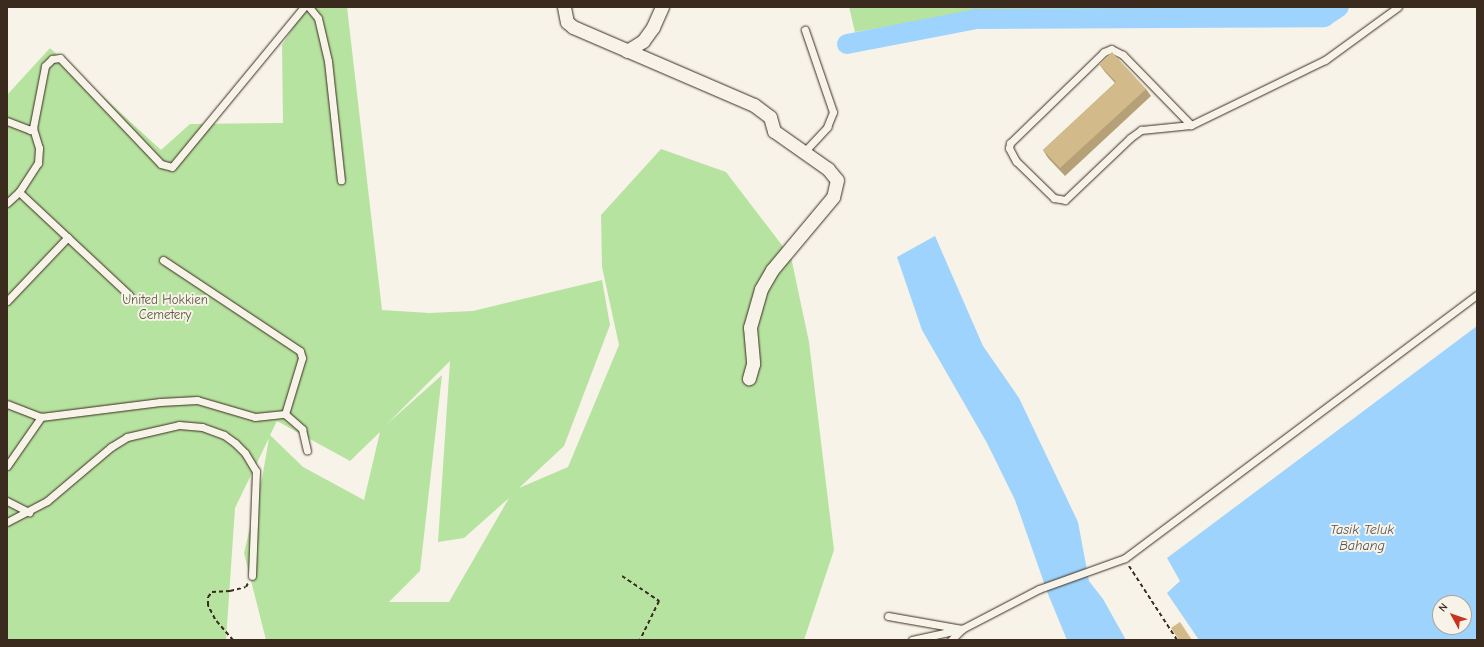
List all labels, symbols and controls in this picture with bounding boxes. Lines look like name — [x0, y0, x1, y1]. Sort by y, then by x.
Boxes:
park label: United Hokkien Cemetery — [122, 293, 208, 324]
water label: Tasik Teluk Bahang — [1330, 522, 1394, 554]
north arrow — [1432, 595, 1472, 635]
text: N — [1436, 601, 1450, 615]

